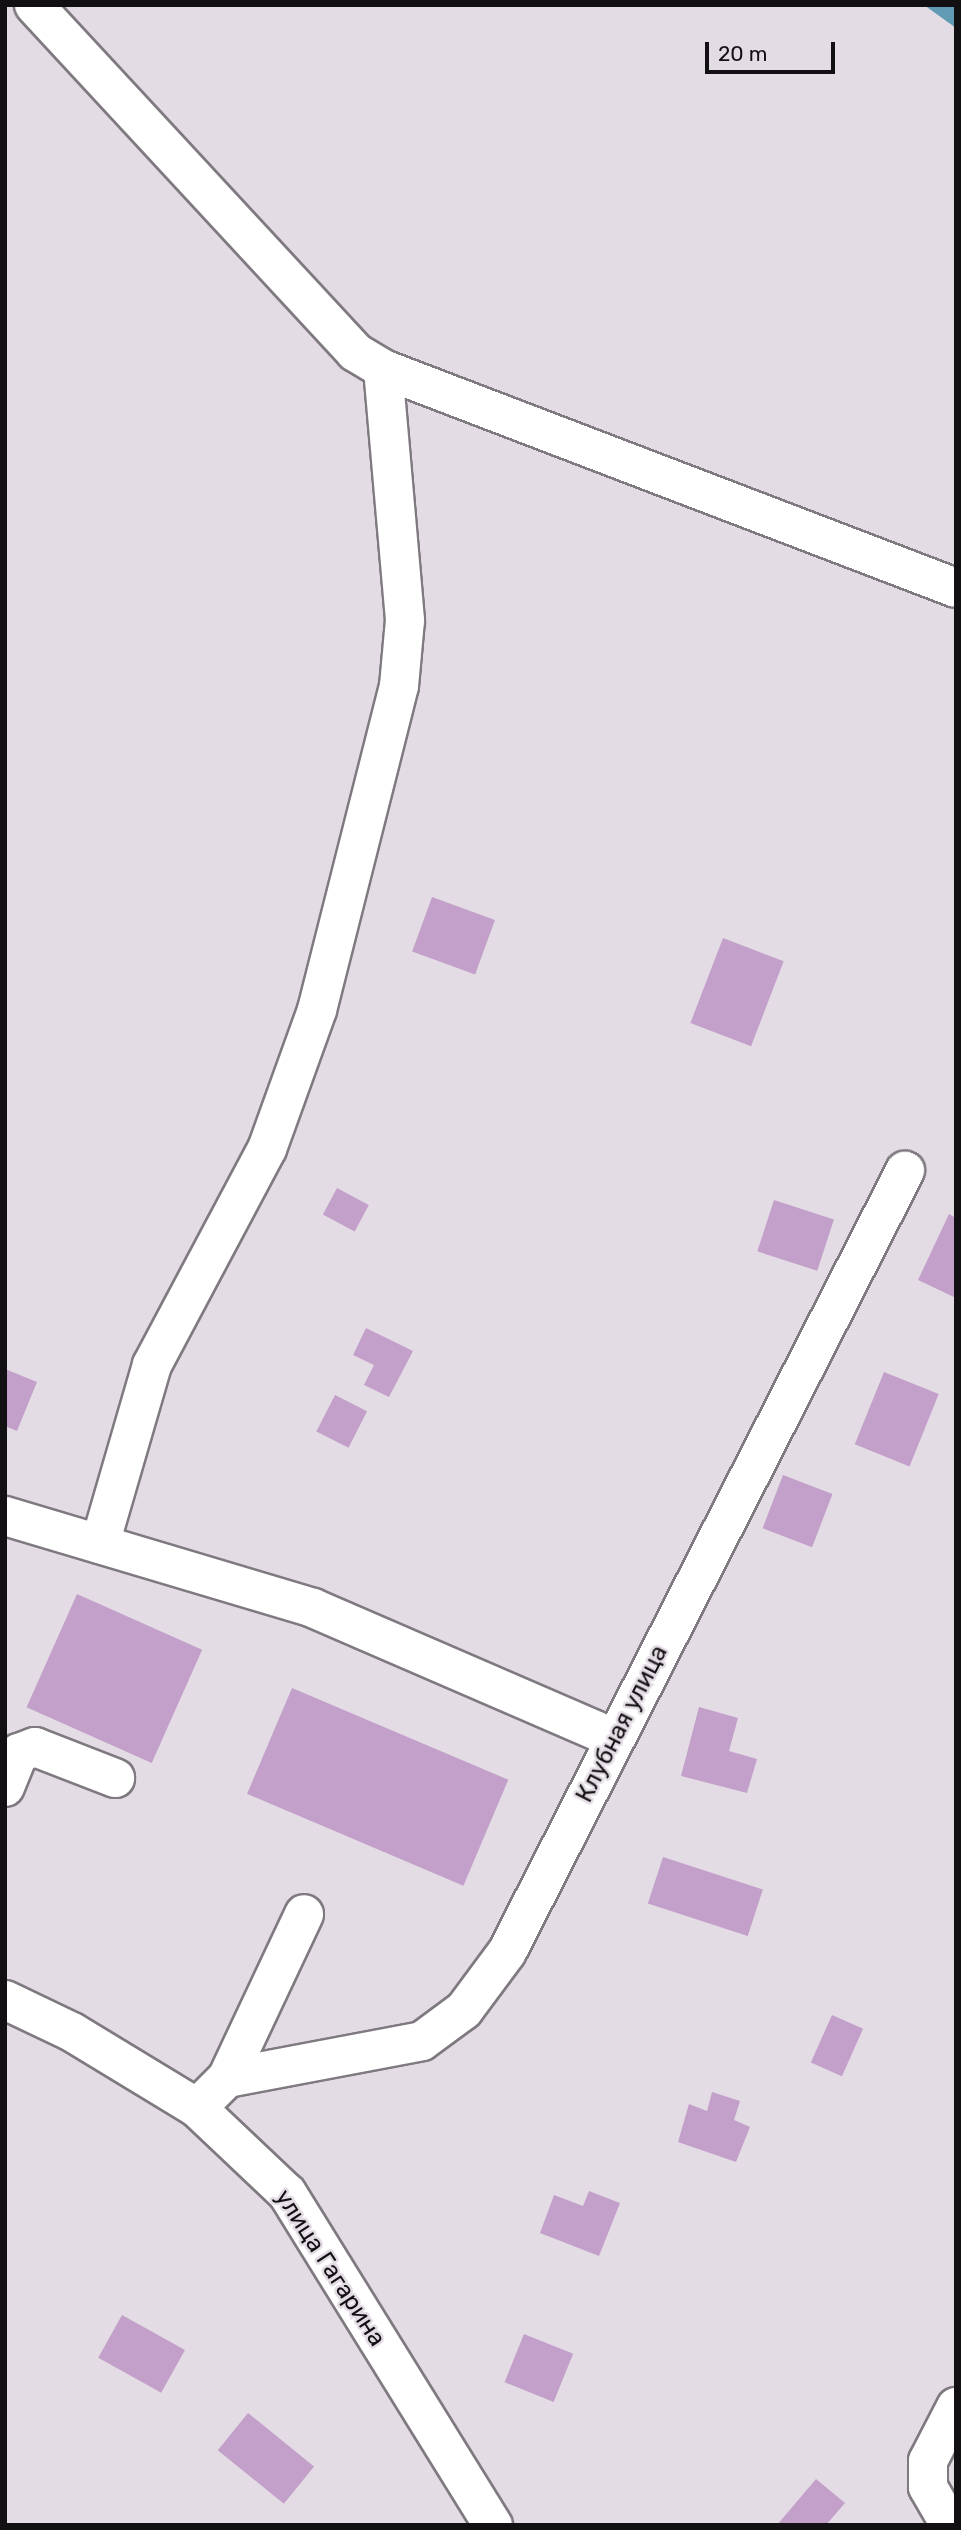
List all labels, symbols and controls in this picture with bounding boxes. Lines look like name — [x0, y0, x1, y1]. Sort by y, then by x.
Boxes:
scale bar — [709, 28, 838, 72]
text: 20 m — [718, 41, 767, 66]
street label: Клубная улица — [570, 1641, 674, 1807]
street label: улица Гагарина — [269, 2184, 391, 2352]

